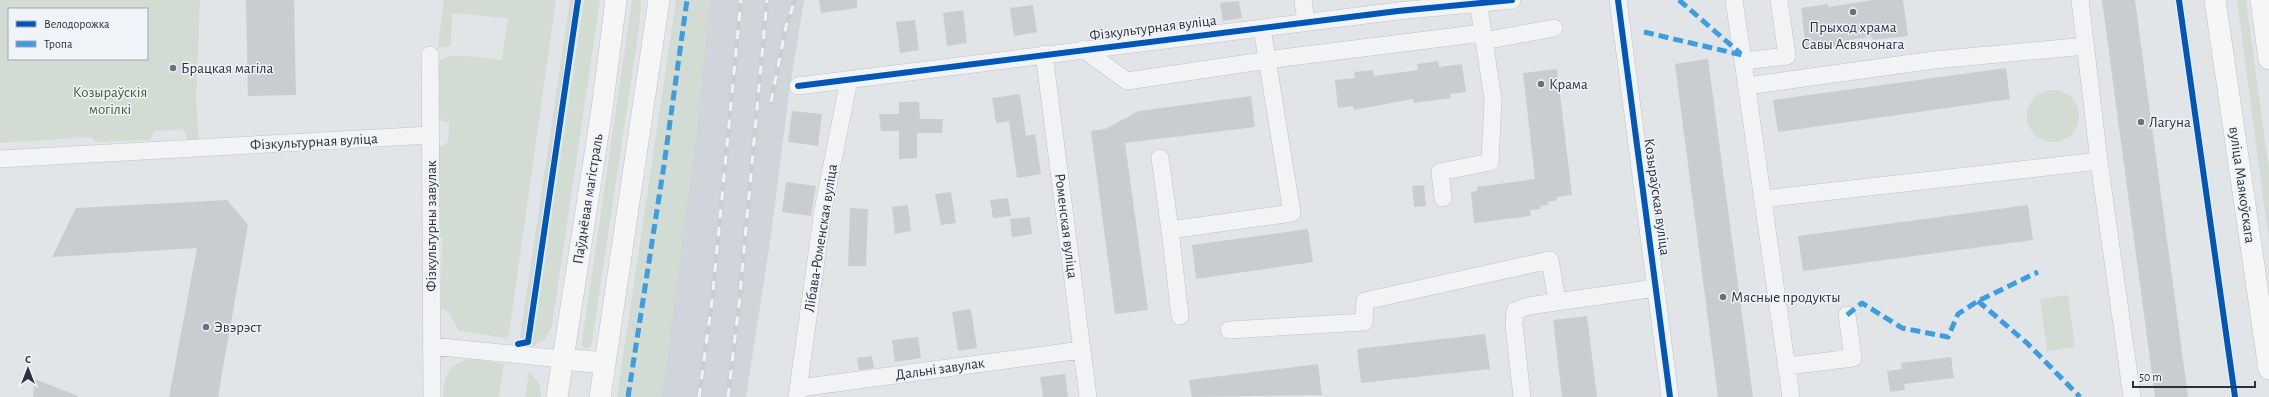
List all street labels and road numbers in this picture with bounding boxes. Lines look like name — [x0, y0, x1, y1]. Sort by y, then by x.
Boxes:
street label: Фізкультурная вуліца — [1088, 13, 1218, 43]
street label: вуліца Маякоўскага — [2226, 126, 2258, 244]
street label: Фізкультурная вуліца — [250, 131, 379, 153]
street label: Паўднёвая магістраль — [570, 132, 606, 265]
street label: Козыраўская вуліца — [1641, 137, 1673, 257]
street label: Фізкультурны завулак — [424, 160, 439, 292]
street label: Лібава-Роменская вуліца — [802, 163, 840, 313]
street label: Роменская вуліца — [1052, 173, 1080, 279]
street label: Дальні завулак — [894, 355, 986, 383]

